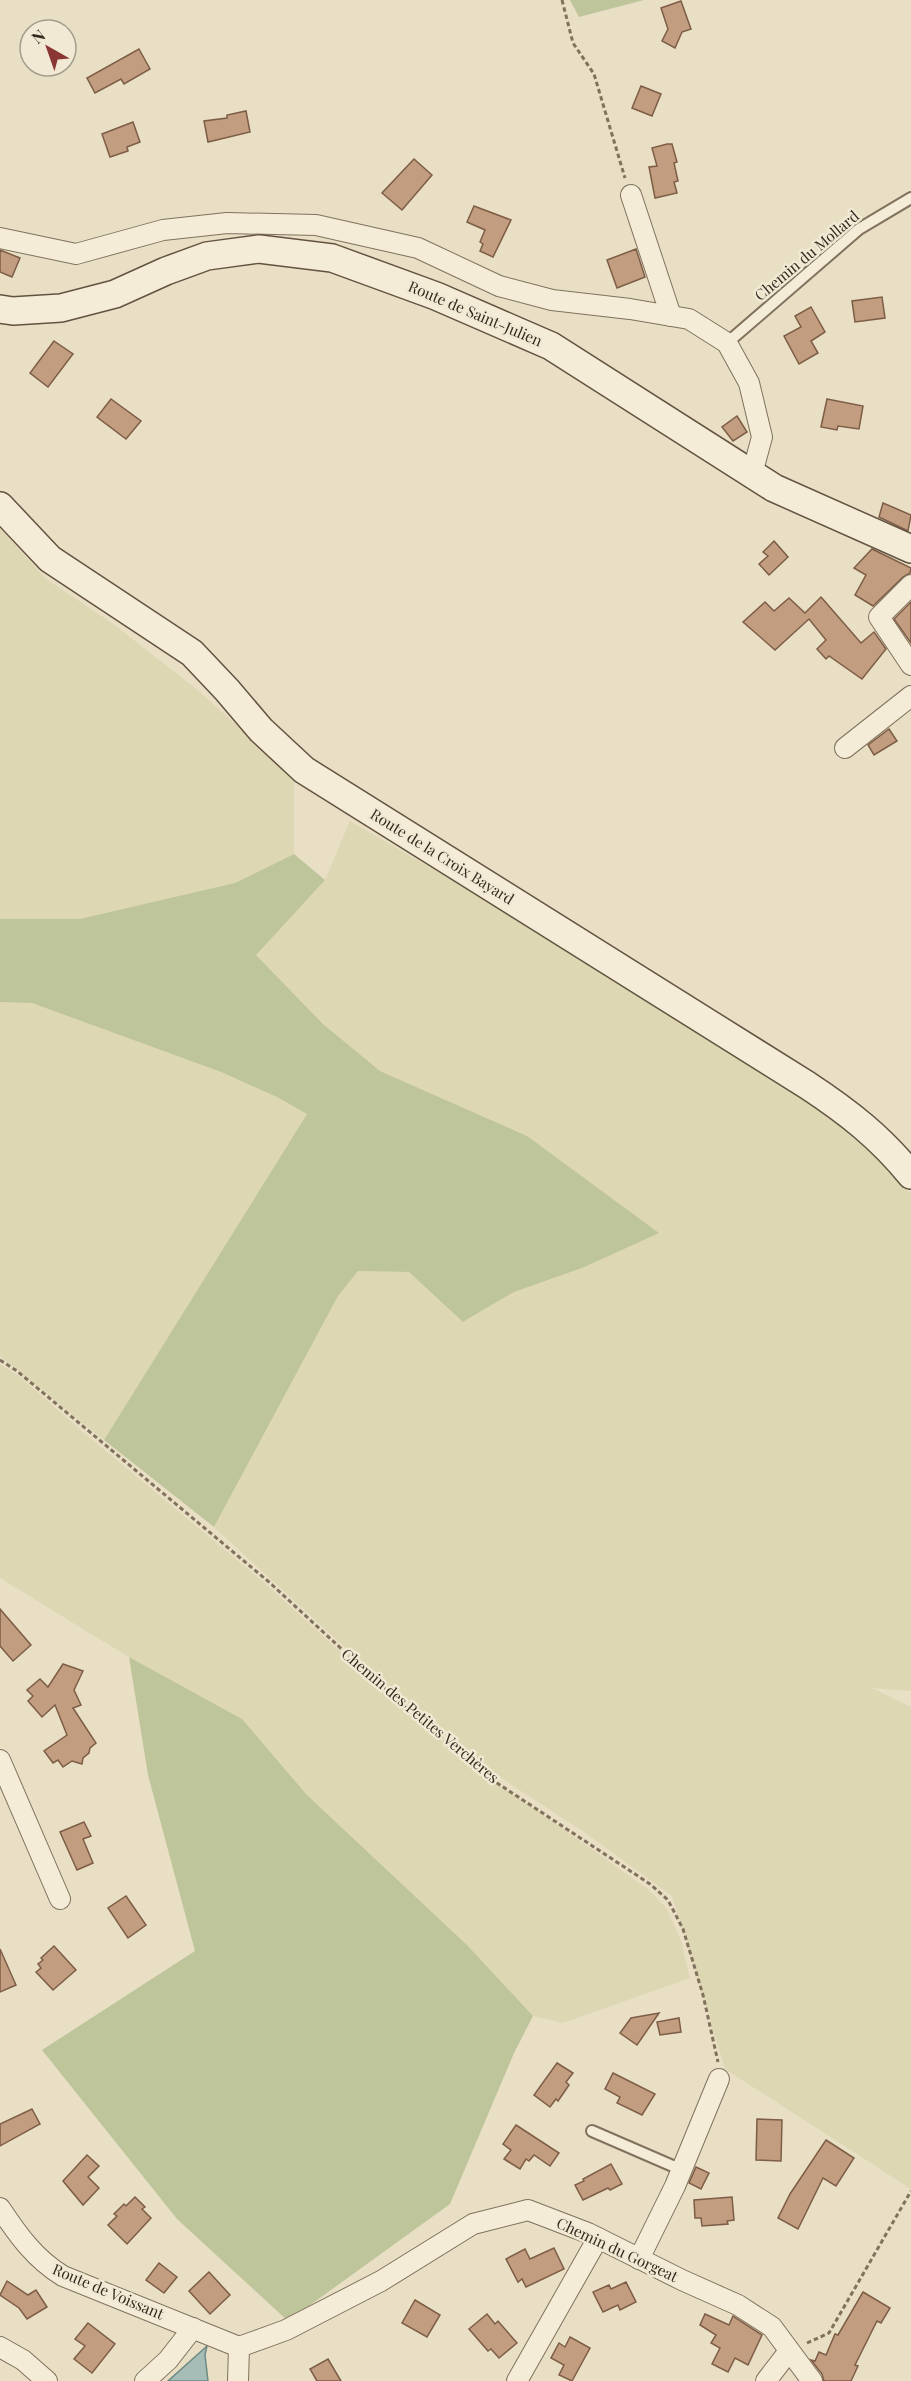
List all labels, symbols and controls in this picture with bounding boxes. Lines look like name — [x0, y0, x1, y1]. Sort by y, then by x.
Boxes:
north arrow — [18, 18, 78, 78]
text: N — [27, 24, 50, 48]
street label: Chemin du Mollard — [750, 206, 863, 305]
street label: Route de Saint-Julien — [405, 276, 545, 350]
street label: Route de la Croix Bayard — [367, 804, 518, 909]
street label: Chemin des Petites Verchères — [338, 1643, 503, 1787]
street label: Chemin du Gorgeat — [553, 2212, 682, 2286]
street label: Route de Voissant — [50, 2259, 168, 2324]

